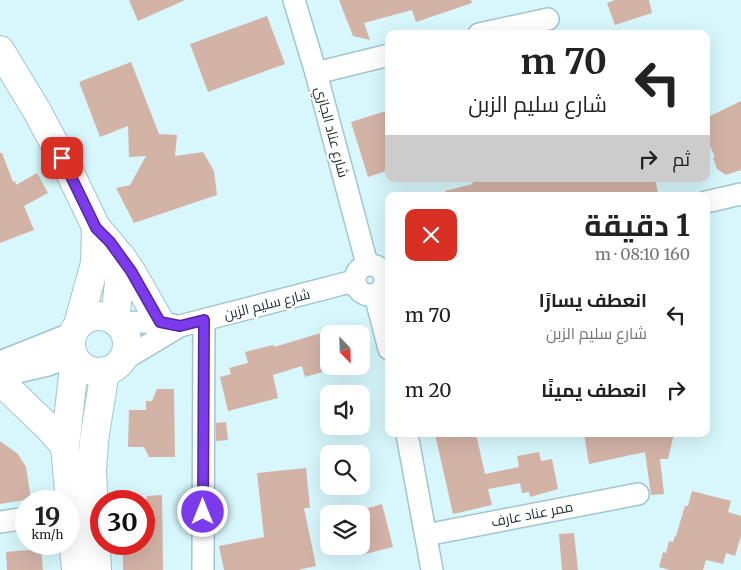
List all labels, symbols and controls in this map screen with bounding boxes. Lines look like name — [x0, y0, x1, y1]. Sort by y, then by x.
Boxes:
text: 70 m — [520, 40, 607, 84]
icon: left — [625, 50, 690, 115]
street label: شارع عناد الجازي — [308, 85, 353, 180]
text: شارع سليم الزبن — [468, 90, 607, 118]
pin — [41, 137, 83, 179]
icon: arrive — [48, 144, 76, 172]
icon: right — [634, 145, 662, 173]
text: ثم — [672, 147, 690, 171]
text: 1 دقيقة — [584, 206, 690, 244]
button: close — [405, 209, 457, 261]
text: 160 m · 08:10 — [595, 244, 690, 264]
street label: شارع سليم الزبن — [222, 285, 312, 324]
text: انعطف يسارًا — [539, 288, 647, 312]
icon: left — [662, 301, 690, 329]
text: 70 m — [405, 303, 451, 327]
text: شارع سليم الزبن — [546, 323, 647, 343]
north arrow — [320, 325, 370, 375]
map controls — [320, 325, 370, 555]
icon: right — [662, 376, 690, 404]
text: 20 m — [405, 378, 452, 402]
text: انعطف يمينًا — [541, 378, 647, 402]
button: sound — [320, 385, 370, 435]
button: search — [320, 445, 370, 495]
position arrow — [176, 485, 228, 537]
speed limit sign: 30 — [90, 490, 155, 555]
street label: ممر عناد عارف — [489, 497, 575, 531]
text: 19 — [35, 500, 60, 532]
button: layers — [320, 505, 370, 555]
text: km/h — [32, 527, 63, 542]

